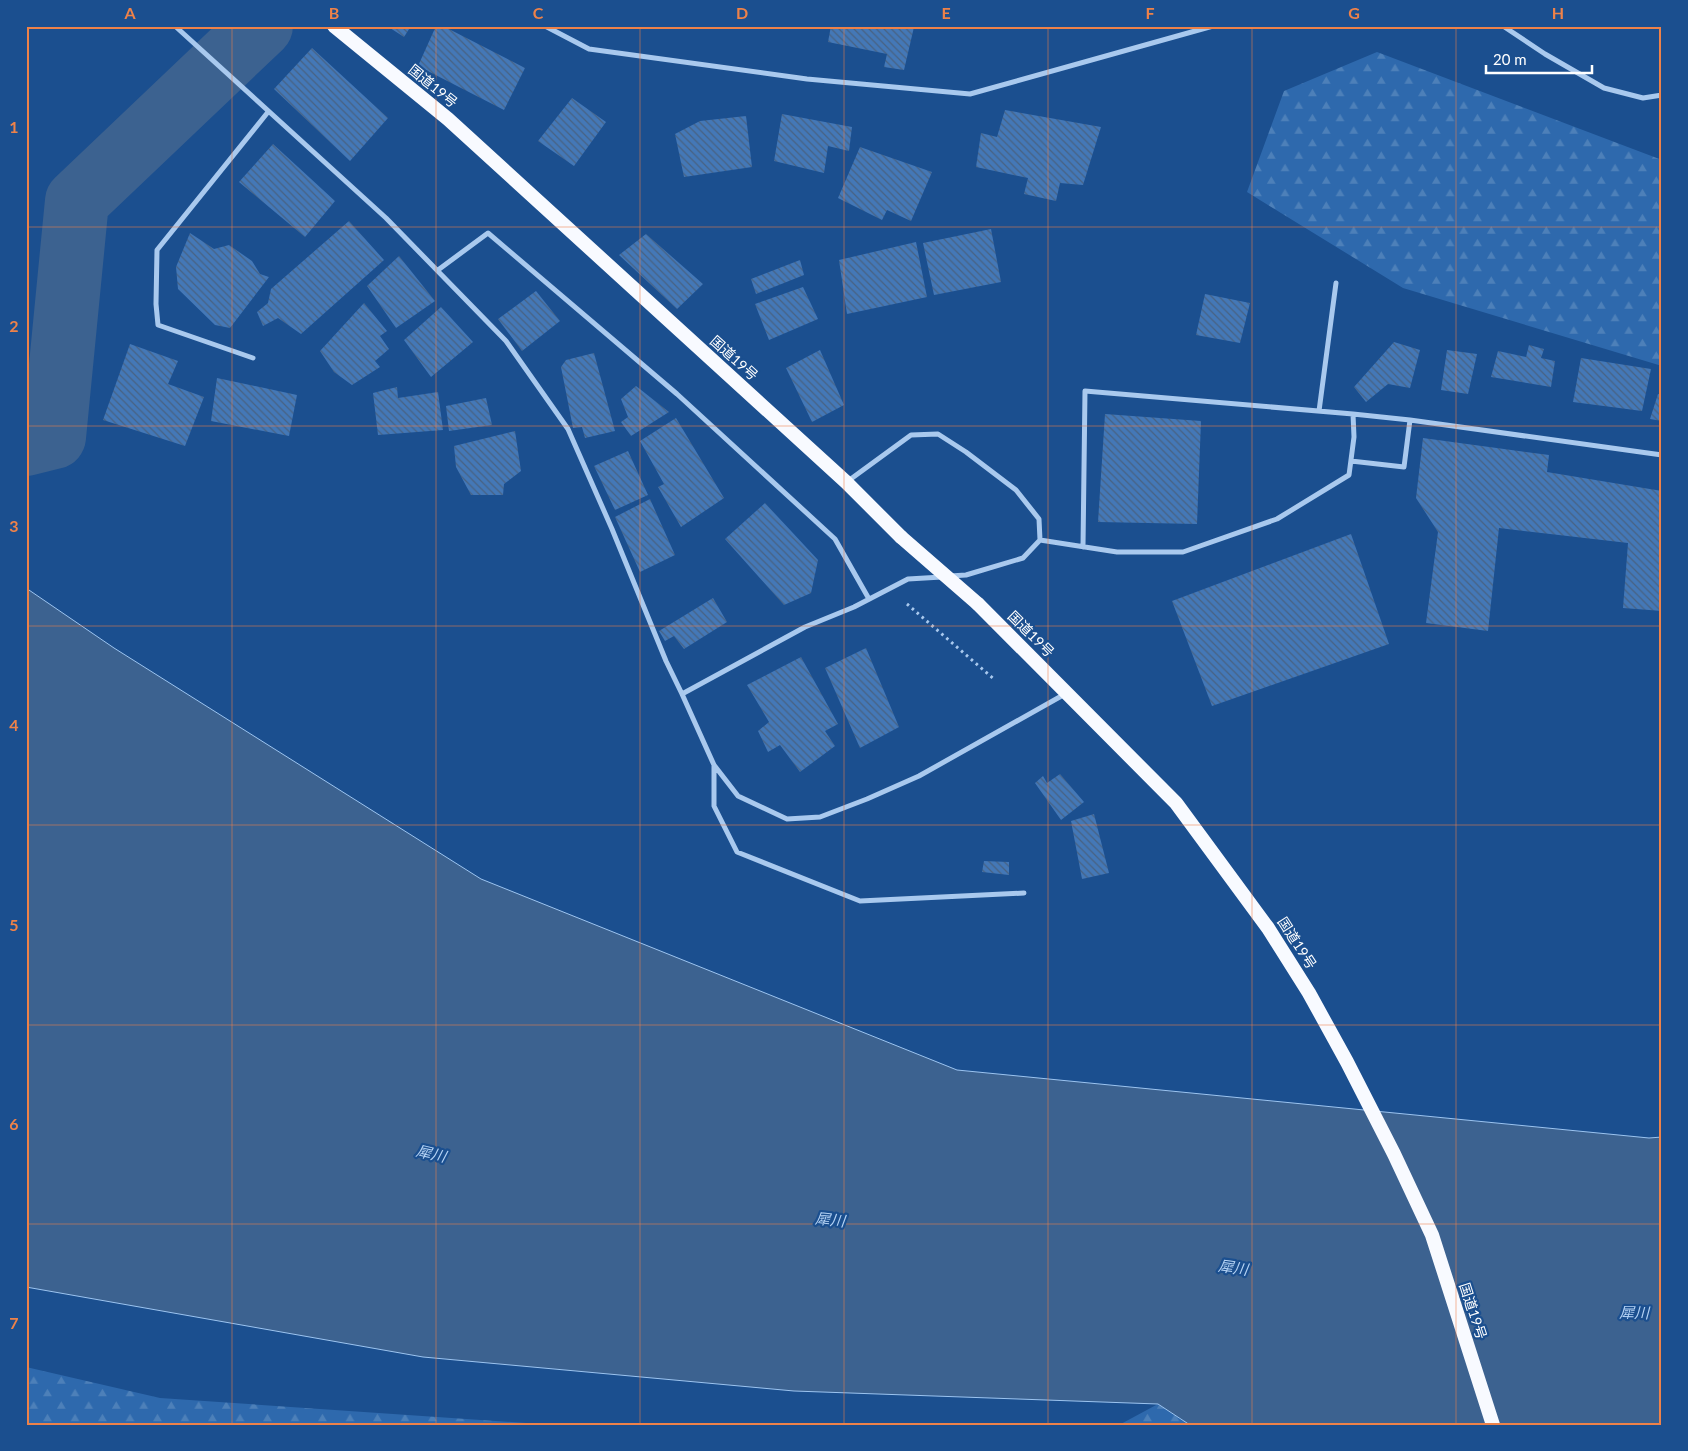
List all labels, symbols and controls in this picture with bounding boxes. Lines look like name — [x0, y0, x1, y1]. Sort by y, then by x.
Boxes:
text: A — [123, 3, 136, 22]
text: B — [329, 3, 339, 22]
text: C — [533, 3, 544, 22]
text: D — [736, 3, 748, 22]
text: E — [941, 3, 951, 22]
text: F — [1145, 3, 1155, 22]
text: G — [1348, 3, 1360, 22]
text: H — [1552, 3, 1564, 22]
scale bar — [1486, 42, 1592, 74]
text: 20 m — [1493, 50, 1527, 68]
street label: 国道19号 — [405, 61, 461, 111]
text: 1 — [9, 117, 19, 136]
text: 2 — [9, 316, 19, 335]
street label: 国道19号 — [707, 332, 762, 383]
text: 3 — [9, 516, 19, 535]
street label: 国道19号 — [1005, 607, 1058, 660]
text: 4 — [9, 715, 19, 734]
street label: 国道19号 — [1274, 914, 1320, 972]
text: 5 — [9, 915, 19, 934]
text: 6 — [9, 1114, 19, 1133]
water label: 犀川 — [415, 1141, 450, 1166]
water label: 犀川 — [814, 1208, 848, 1230]
water label: 犀川 — [1217, 1256, 1251, 1278]
street label: 国道19号 — [1456, 1281, 1491, 1341]
water label: 犀川 — [1619, 1303, 1651, 1321]
text: 7 — [9, 1313, 19, 1332]

